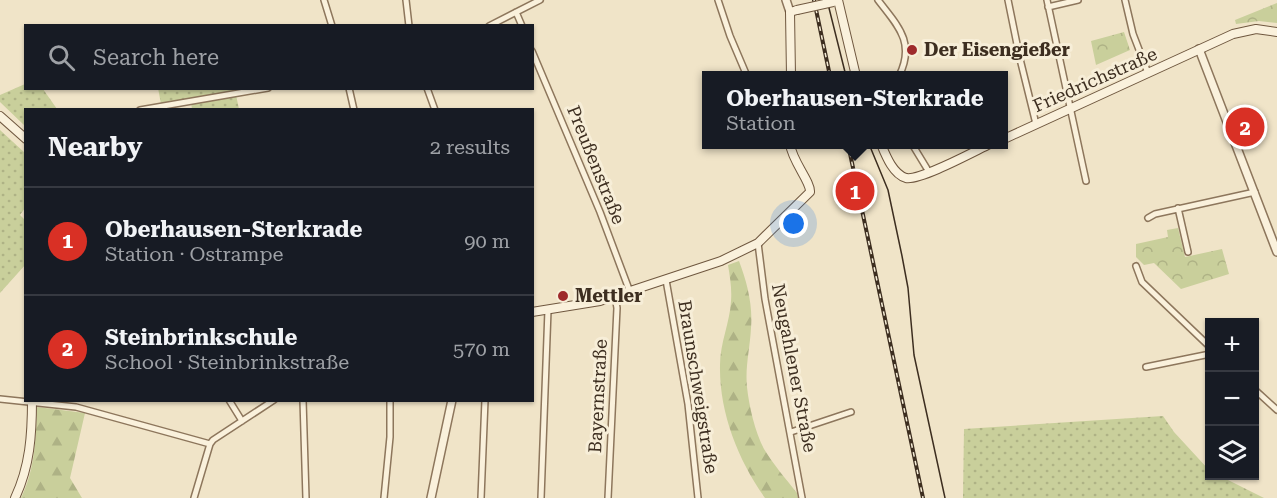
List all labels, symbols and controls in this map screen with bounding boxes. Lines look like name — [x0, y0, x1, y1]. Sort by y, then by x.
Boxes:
search box — [24, 24, 534, 90]
place label: Der Eisengießer — [924, 39, 1070, 60]
icon: search — [45, 41, 78, 74]
marker: Der Eisengießer — [905, 43, 919, 57]
street label: Friedrichstraße — [1030, 43, 1160, 116]
text: Search here — [93, 45, 219, 70]
popup — [702, 71, 1008, 149]
text: Oberhausen-Sterkrade — [726, 86, 984, 111]
street label: Preußenstraße — [563, 102, 630, 227]
pin: 2 — [1226, 104, 1264, 150]
text: Station — [726, 111, 796, 135]
text: Nearby — [48, 132, 142, 162]
text: 2 results — [430, 135, 510, 159]
pin: 1 — [836, 168, 874, 213]
your location — [779, 209, 808, 238]
text: Oberhausen-Sterkrade — [105, 217, 362, 242]
text: 1 — [62, 229, 73, 253]
text: 90 m — [464, 229, 510, 253]
text: Station · Ostrampe — [105, 242, 284, 266]
street label: Neugahlener Straße — [768, 282, 821, 454]
place label: Mettler — [575, 285, 642, 306]
marker: Mettler — [556, 289, 570, 303]
street label: Braunschweigstraße — [674, 299, 723, 475]
map controls — [1205, 318, 1259, 480]
button: + — [1205, 318, 1259, 372]
text: Steinbrinkschule — [105, 325, 297, 350]
text: 2 — [62, 337, 73, 361]
text: 570 m — [453, 337, 510, 361]
street label: Bayernstraße — [584, 338, 611, 453]
text: School · Steinbrinkstraße — [105, 350, 349, 374]
button: − — [1205, 372, 1259, 426]
button: layers — [1205, 426, 1259, 480]

